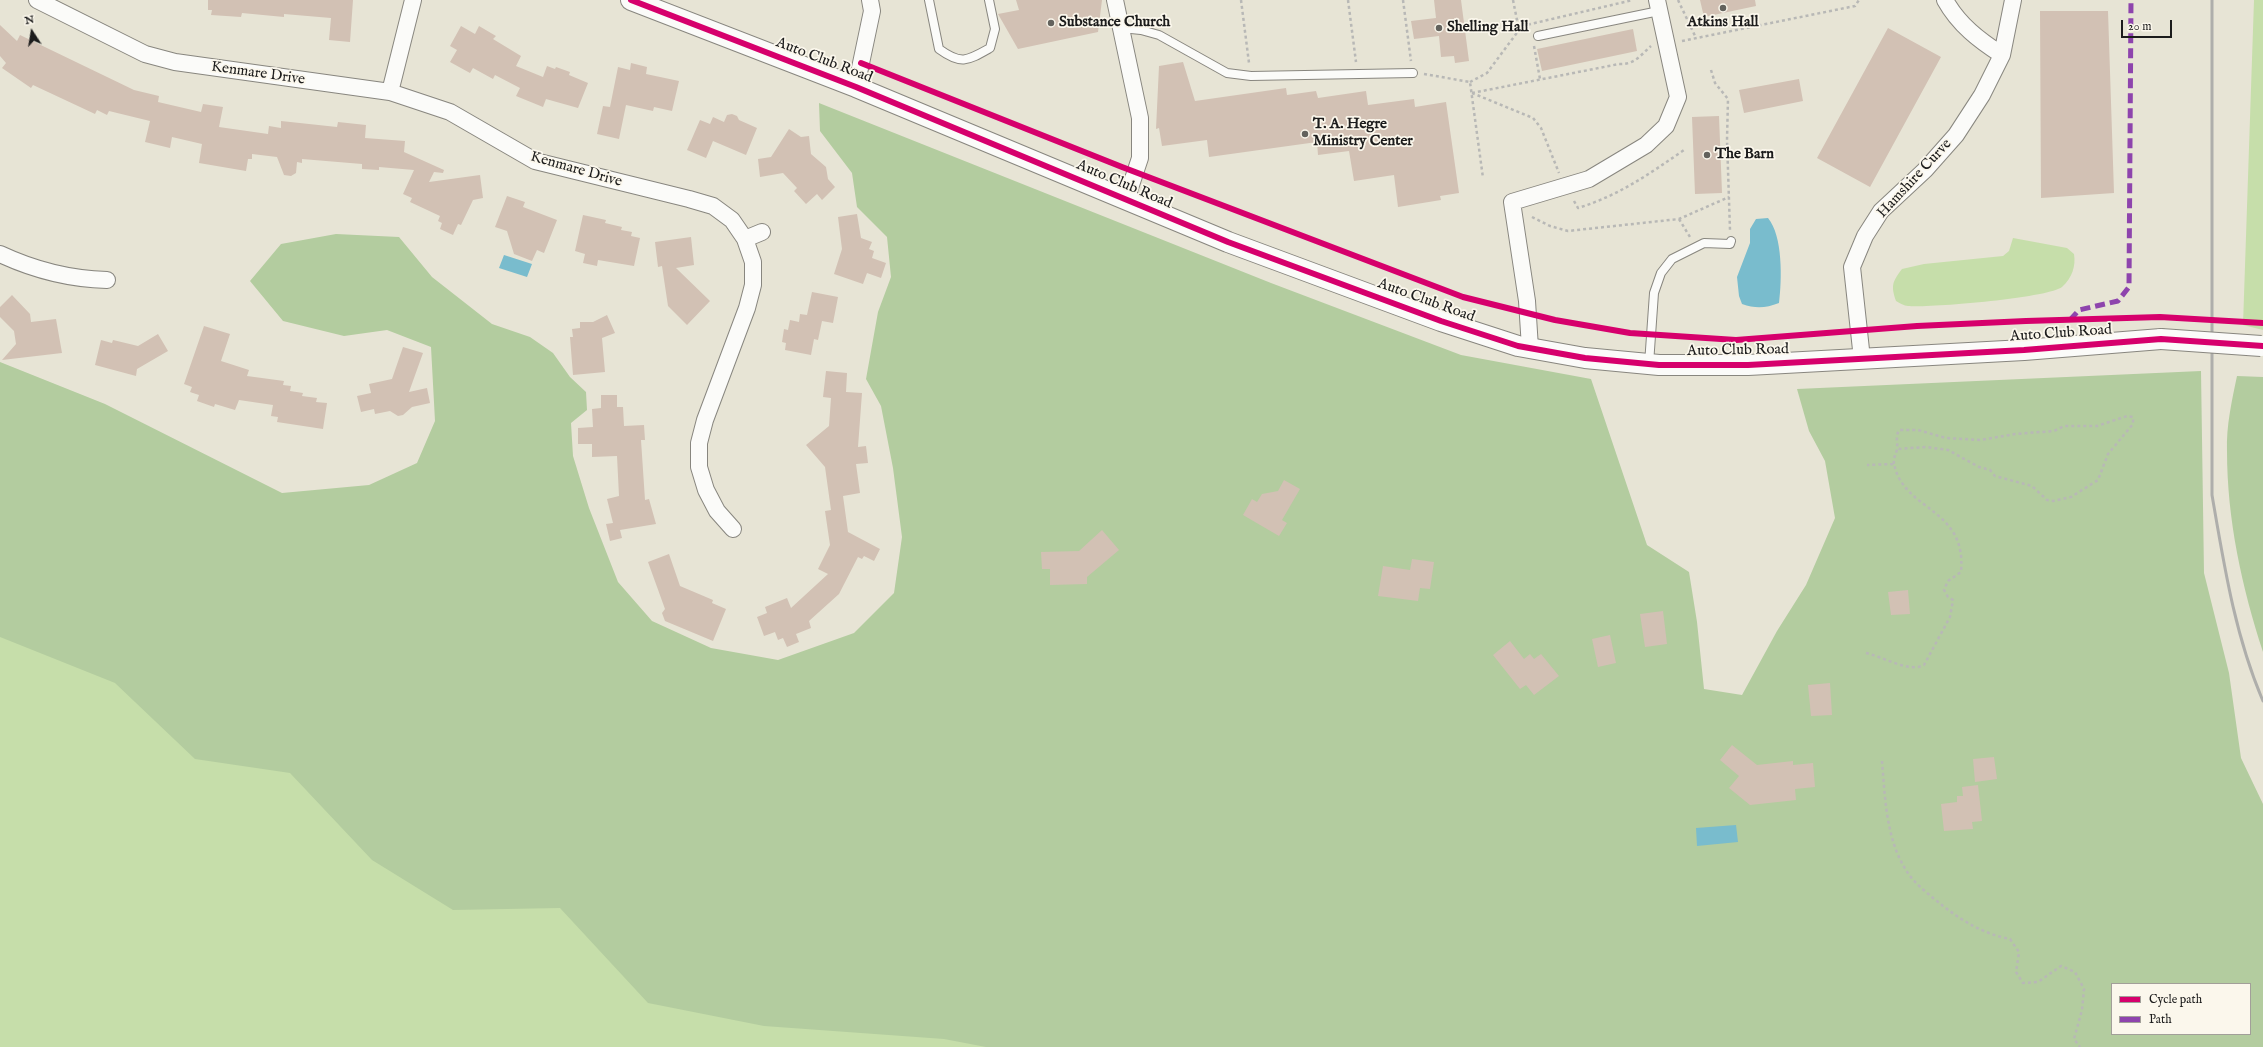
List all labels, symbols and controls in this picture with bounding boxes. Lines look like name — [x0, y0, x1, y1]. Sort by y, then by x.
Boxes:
marker: Atkins Hall — [1718, 3, 1728, 13]
north arrow — [12, 12, 52, 52]
text: N — [23, 12, 36, 28]
scale bar — [2123, 12, 2174, 38]
place label: Substance Church — [1059, 14, 1170, 32]
place label: Atkins Hall — [1687, 14, 1759, 32]
marker: Substance Church — [1046, 18, 1056, 28]
place label: Shelling Hall — [1447, 19, 1529, 37]
text: 20 m — [2128, 19, 2151, 34]
marker: Shelling Hall — [1434, 23, 1444, 33]
street label: Auto Club Road — [773, 34, 875, 88]
street label: Kenmare Drive — [210, 59, 306, 89]
place label: T. A. Hegre Ministry Center — [1313, 116, 1413, 151]
marker: T. A. Hegre Ministry Center — [1300, 129, 1310, 139]
street label: Hamshire Curve — [1874, 136, 1956, 222]
place label: The Barn — [1715, 146, 1774, 164]
street label: Kenmare Drive — [528, 148, 624, 192]
marker: The Barn — [1702, 150, 1712, 160]
street label: Auto Club Road — [1073, 157, 1175, 213]
street label: Auto Club Road — [1375, 275, 1477, 327]
street label: Auto Club Road — [2009, 321, 2113, 347]
street label: Auto Club Road — [1687, 341, 1789, 361]
legend — [2111, 983, 2251, 1035]
text: Cycle path — [2149, 992, 2202, 1007]
text: Path — [2149, 1012, 2172, 1027]

